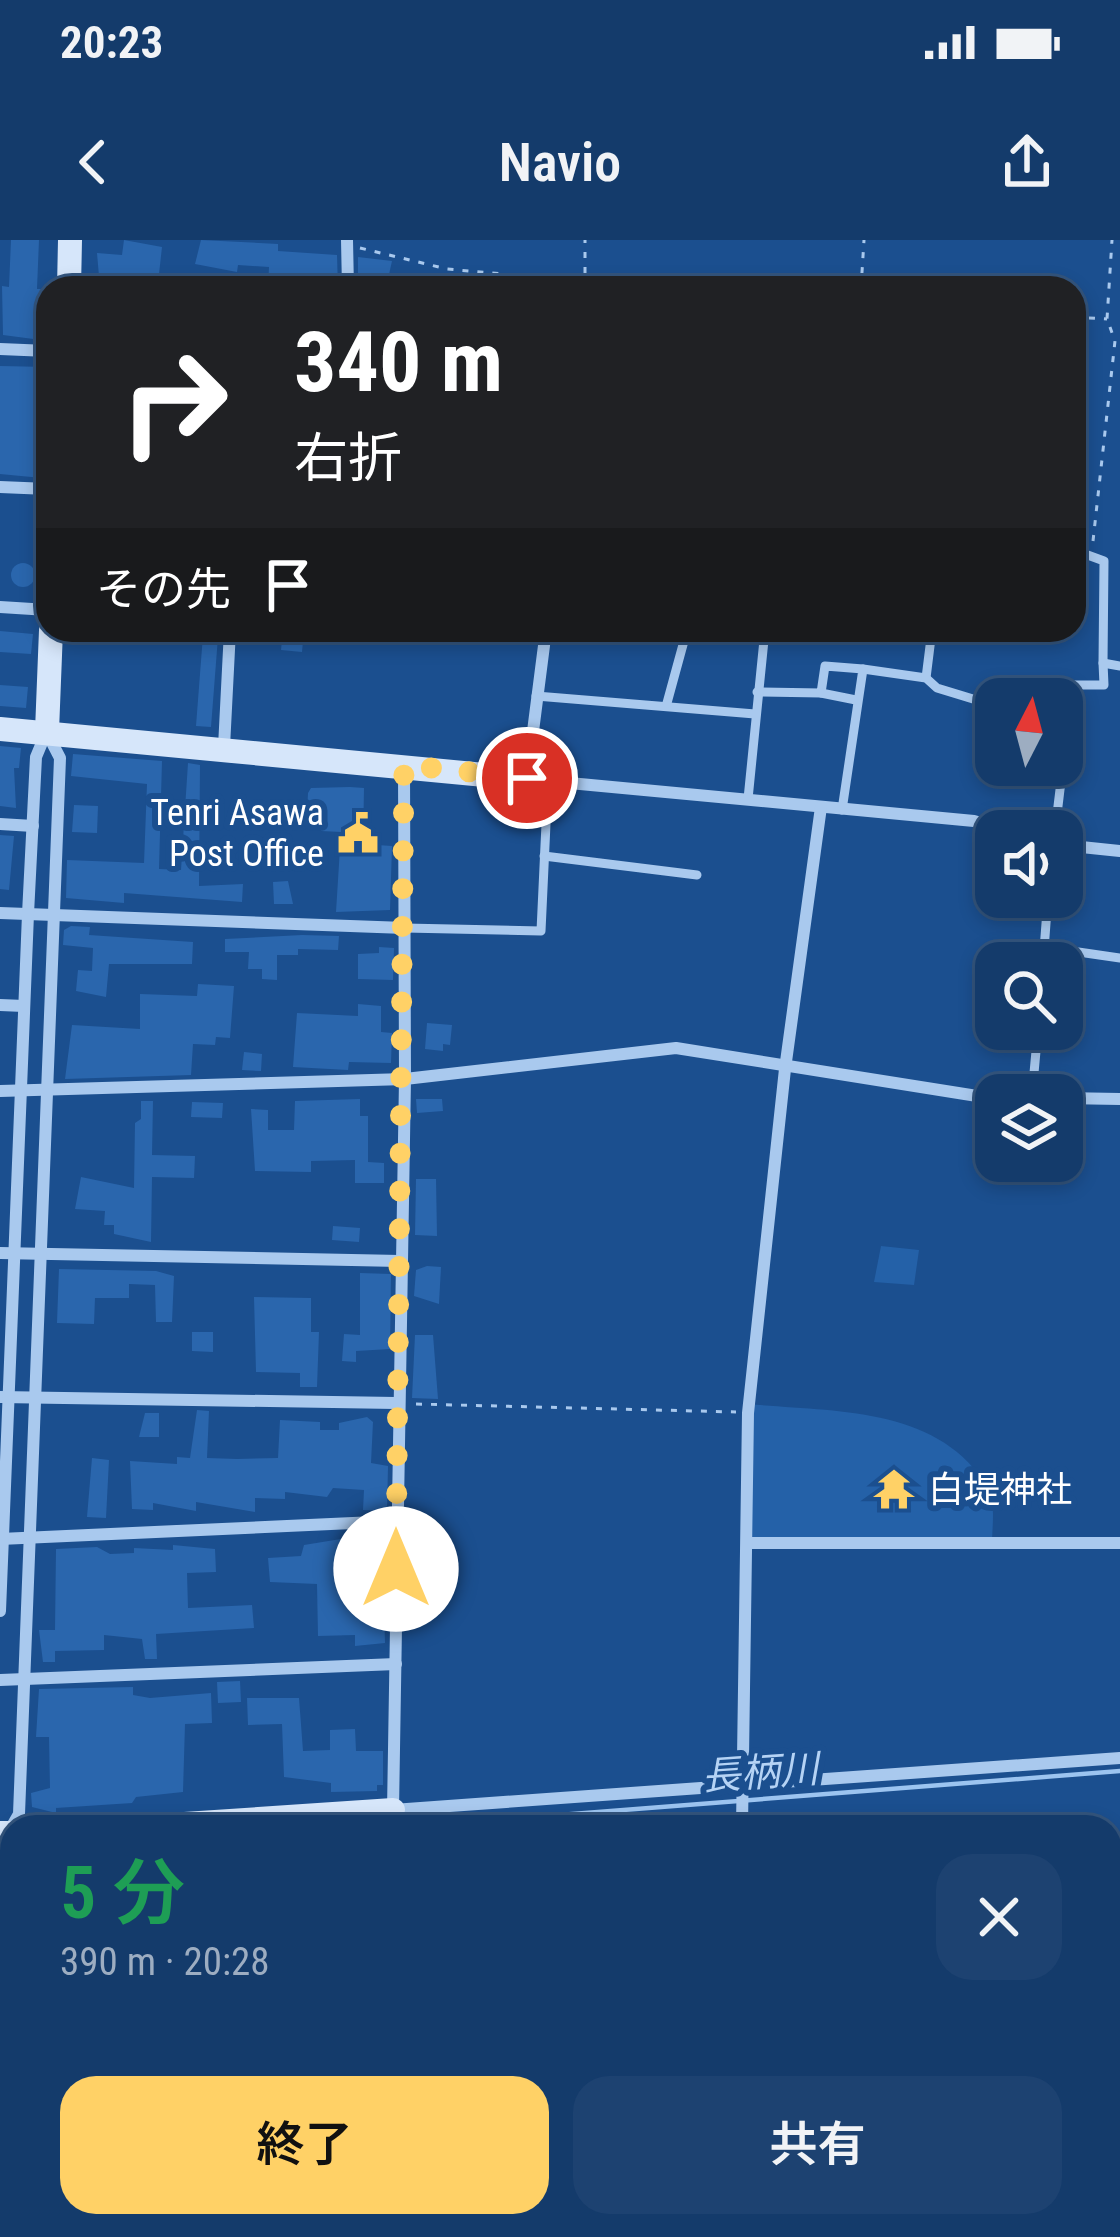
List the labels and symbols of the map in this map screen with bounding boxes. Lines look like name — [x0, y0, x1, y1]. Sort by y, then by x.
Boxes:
north arrow — [975, 678, 1083, 786]
pin — [476, 727, 578, 829]
place label: Tenri Asawa Post Office — [150, 792, 324, 875]
public building icon: Tenri Asawa Post Office — [335, 810, 381, 856]
temple icon: 白堤神社 — [871, 1466, 917, 1512]
place label: 白堤神社 — [928, 1469, 1072, 1511]
position arrow — [333, 1506, 459, 1632]
water label: 長柄川 — [700, 1746, 824, 1800]

